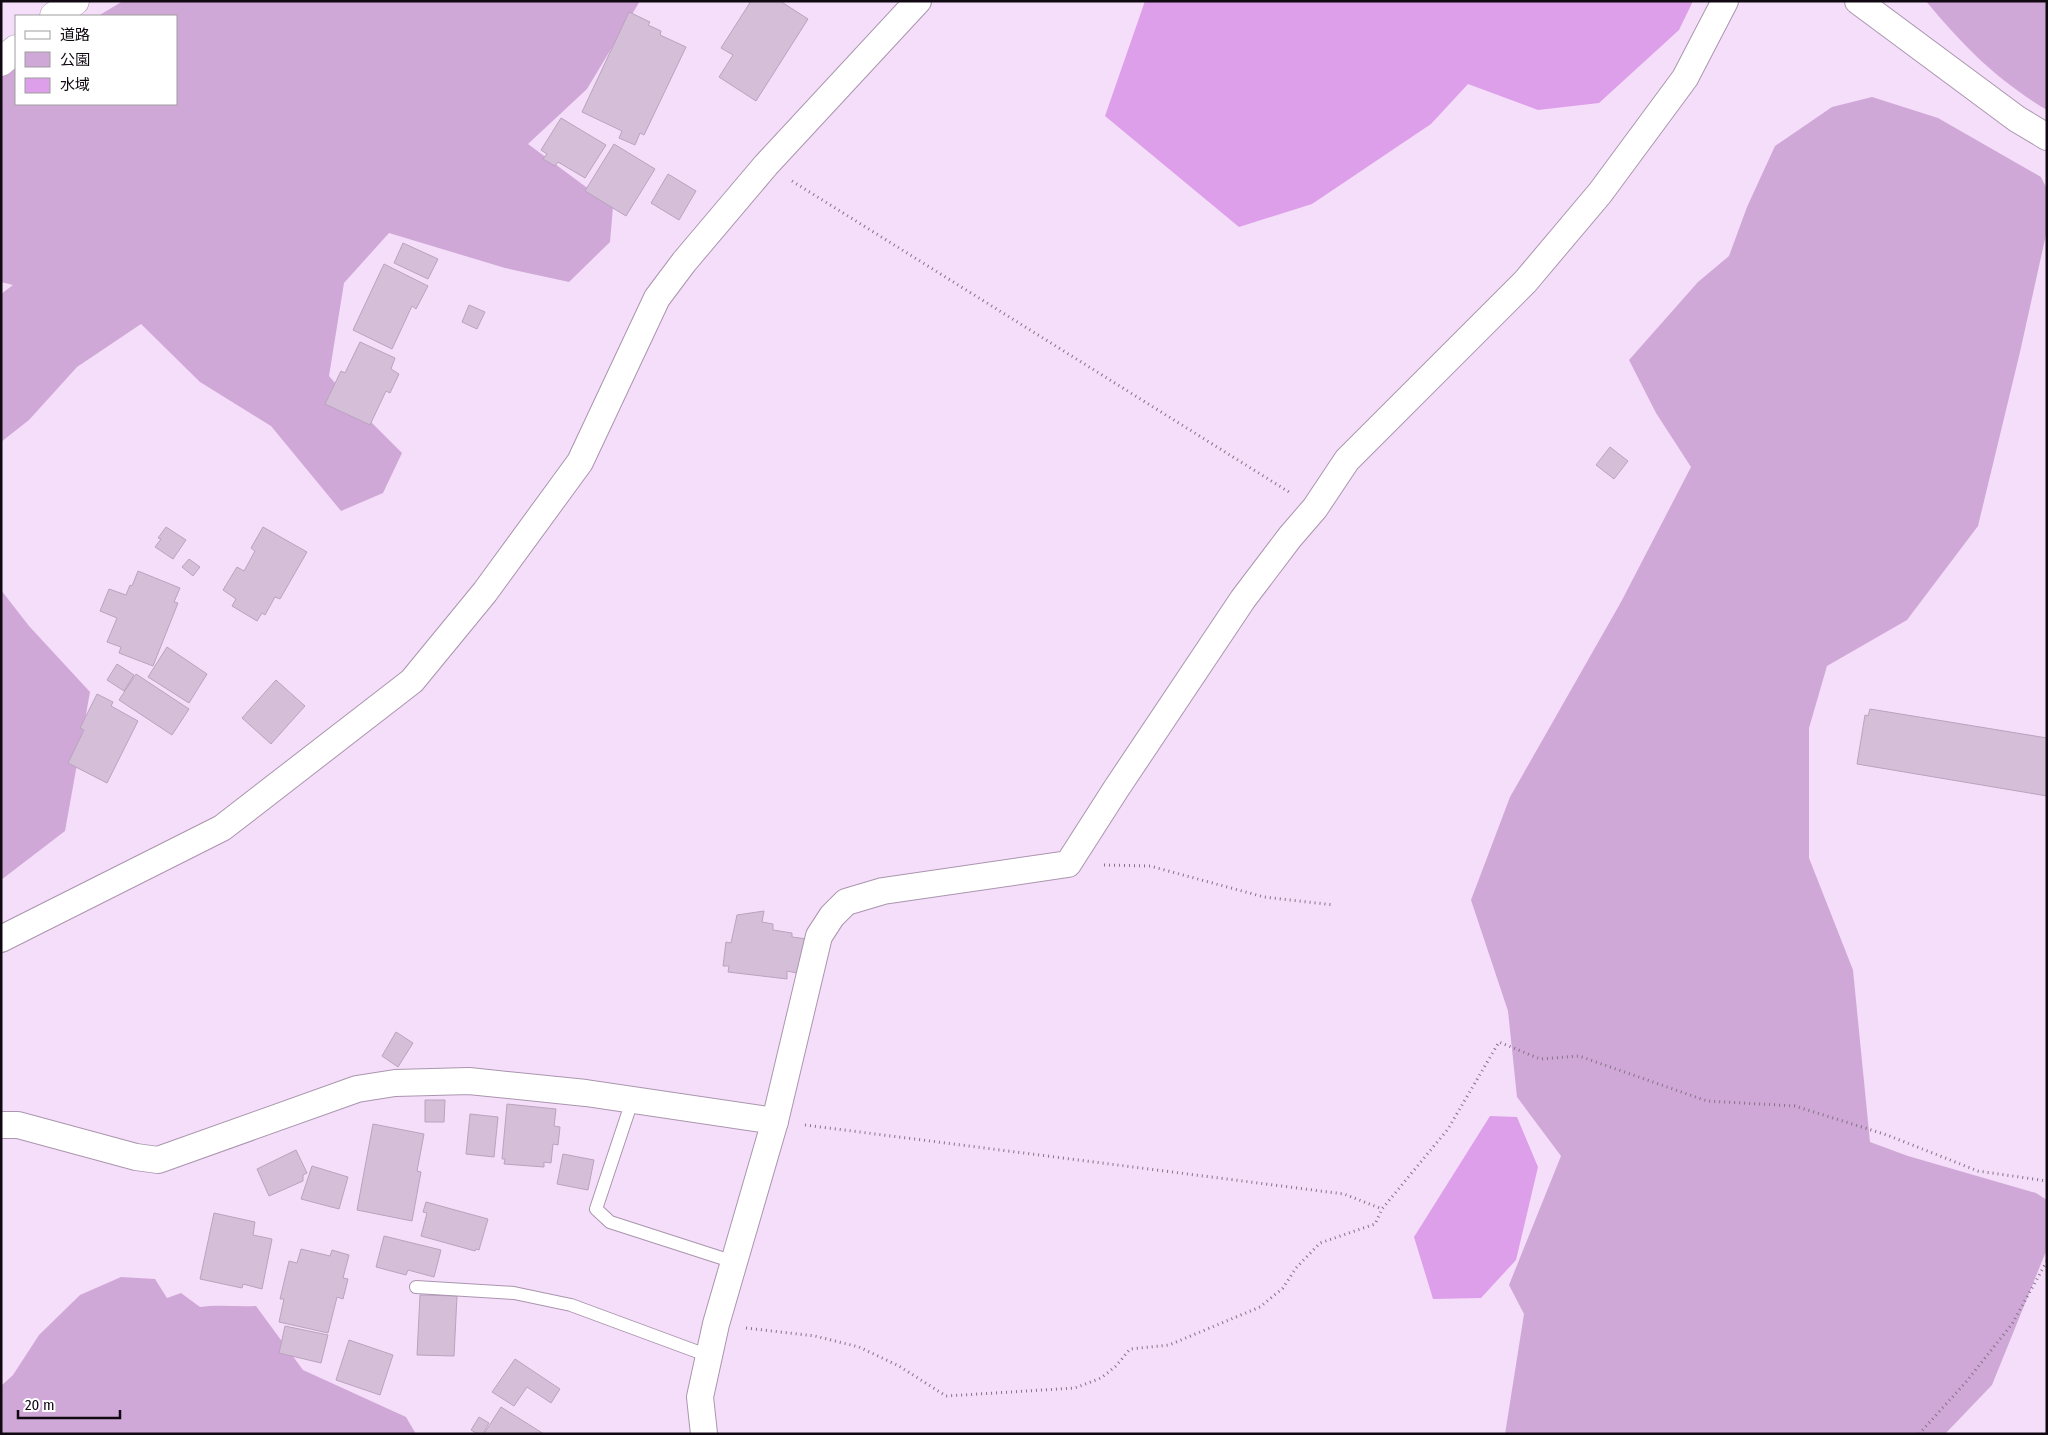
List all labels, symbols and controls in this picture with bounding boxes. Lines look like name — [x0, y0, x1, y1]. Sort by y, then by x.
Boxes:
legend — [15, 15, 178, 105]
text: 道路 — [60, 26, 90, 44]
text: 公園 — [60, 51, 90, 69]
text: 水域 — [60, 76, 90, 94]
scale bar — [18, 1388, 120, 1420]
text: 20 m — [25, 1396, 55, 1414]

